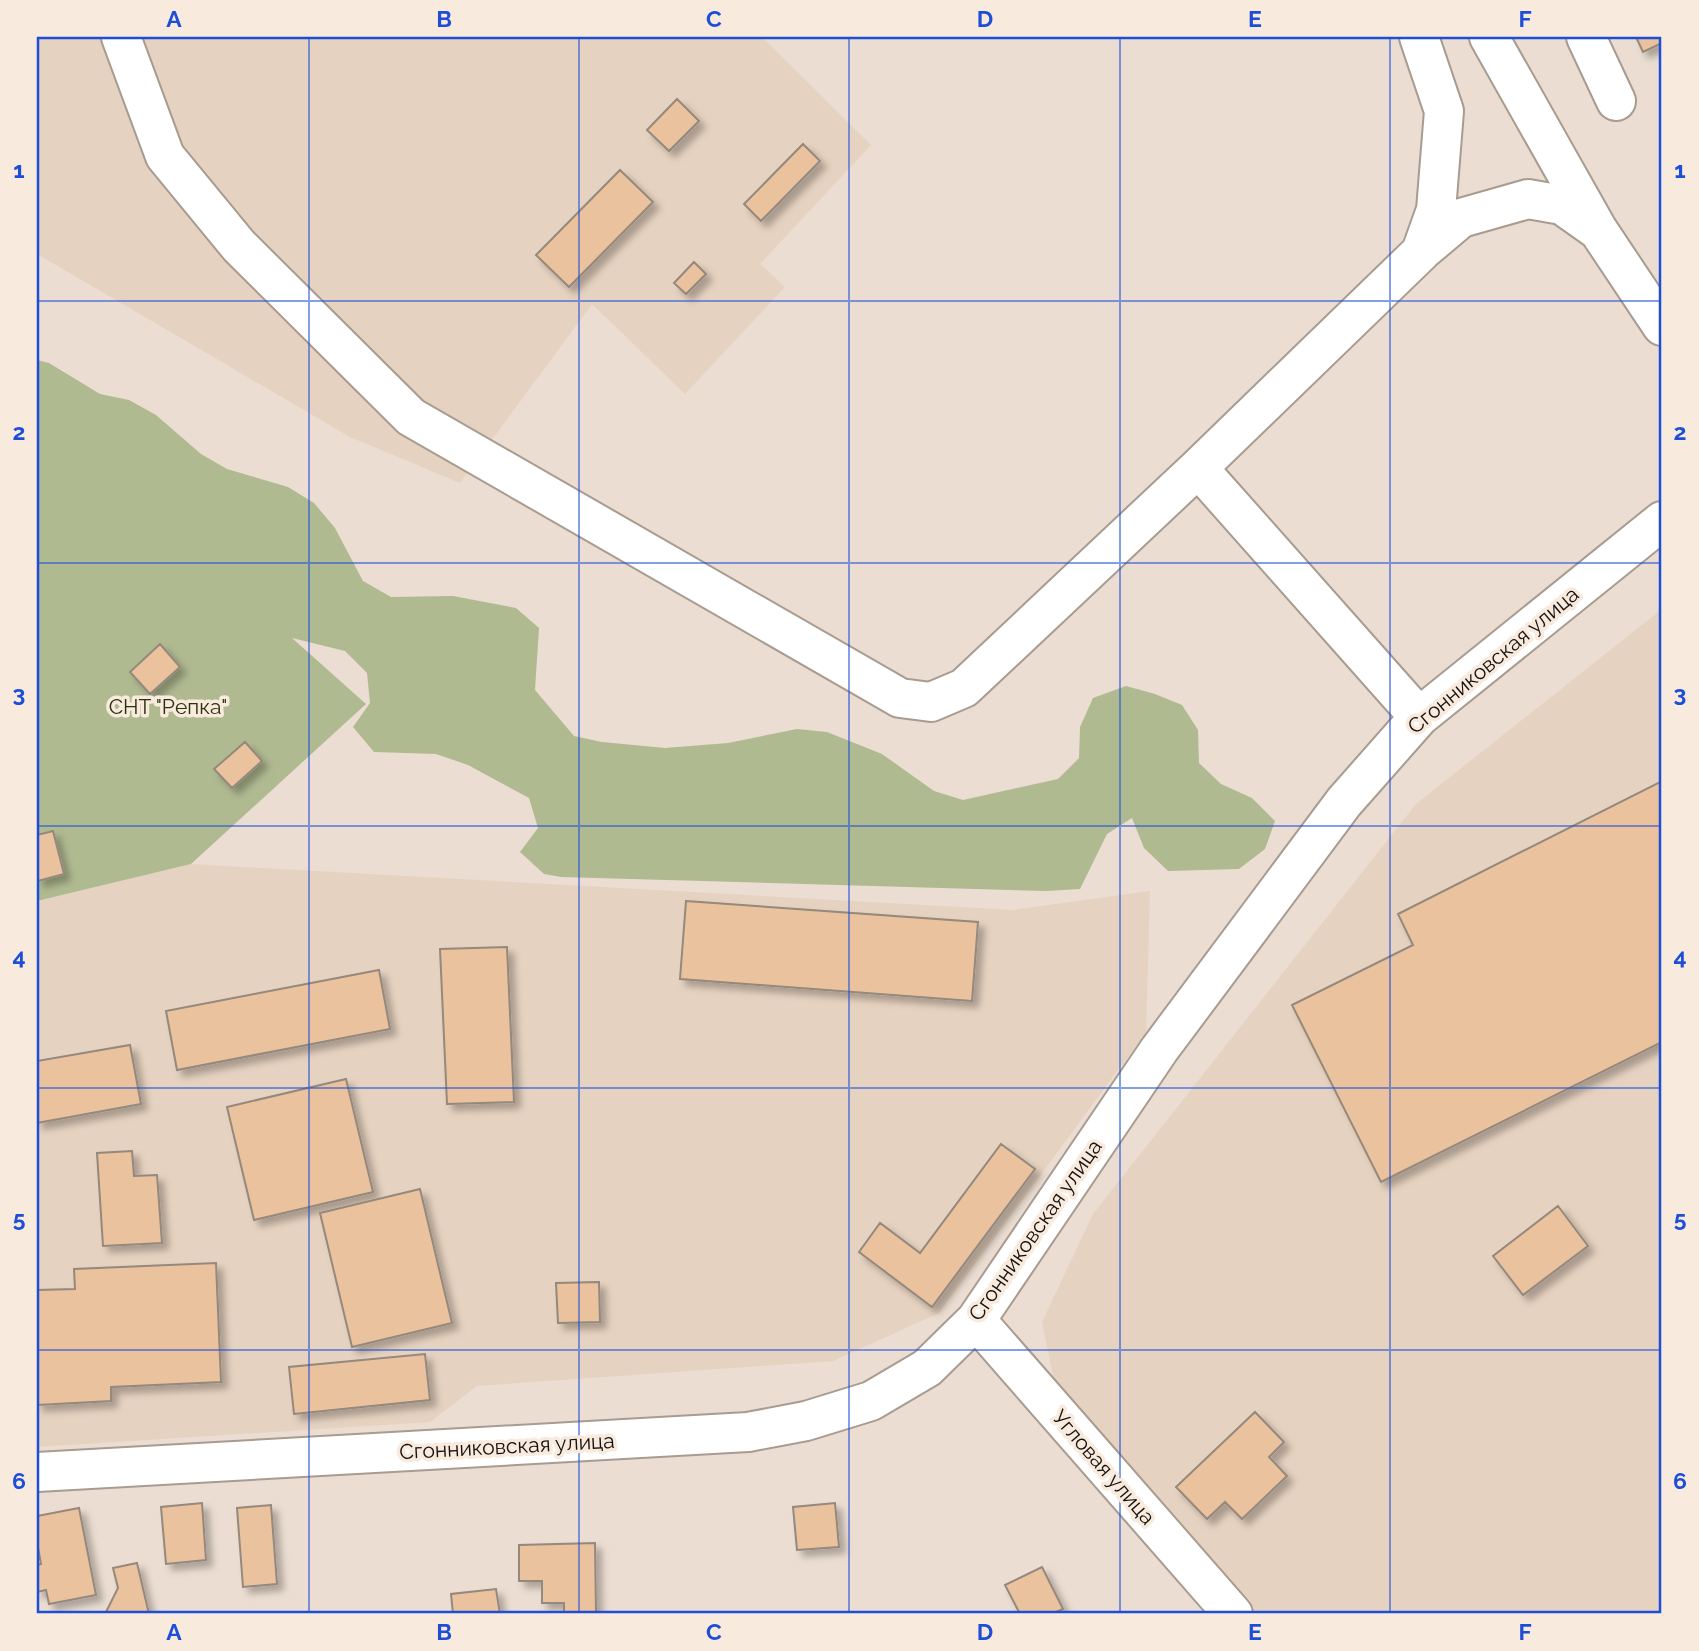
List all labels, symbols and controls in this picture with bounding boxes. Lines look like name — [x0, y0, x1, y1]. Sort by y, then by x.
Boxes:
text: A — [166, 5, 182, 32]
text: B — [436, 5, 452, 32]
text: C — [706, 5, 722, 32]
text: D — [977, 5, 993, 32]
text: E — [1248, 5, 1262, 32]
text: F — [1518, 5, 1532, 32]
text: 1 — [13, 156, 25, 183]
text: 1 — [1674, 156, 1686, 183]
text: 2 — [13, 418, 25, 445]
text: 2 — [1674, 418, 1686, 445]
street label: Сгонниковская улица — [1402, 581, 1584, 739]
text: 3 — [13, 680, 25, 707]
text: 3 — [1674, 680, 1686, 707]
park label: СНТ "Репка" — [109, 694, 227, 719]
text: 4 — [12, 943, 26, 970]
text: 4 — [1673, 943, 1687, 970]
street label: Сгонниковская улица — [963, 1135, 1107, 1325]
text: 5 — [13, 1205, 26, 1232]
text: 5 — [1674, 1205, 1687, 1232]
street label: Угловая улица — [1047, 1405, 1161, 1529]
street label: Сгонниковская улица — [399, 1428, 615, 1464]
text: 6 — [12, 1467, 26, 1494]
text: 6 — [1673, 1467, 1687, 1494]
text: A — [166, 1618, 182, 1645]
text: B — [436, 1618, 452, 1645]
text: C — [706, 1618, 722, 1645]
text: D — [977, 1618, 993, 1645]
text: E — [1248, 1618, 1262, 1645]
text: F — [1518, 1618, 1532, 1645]

